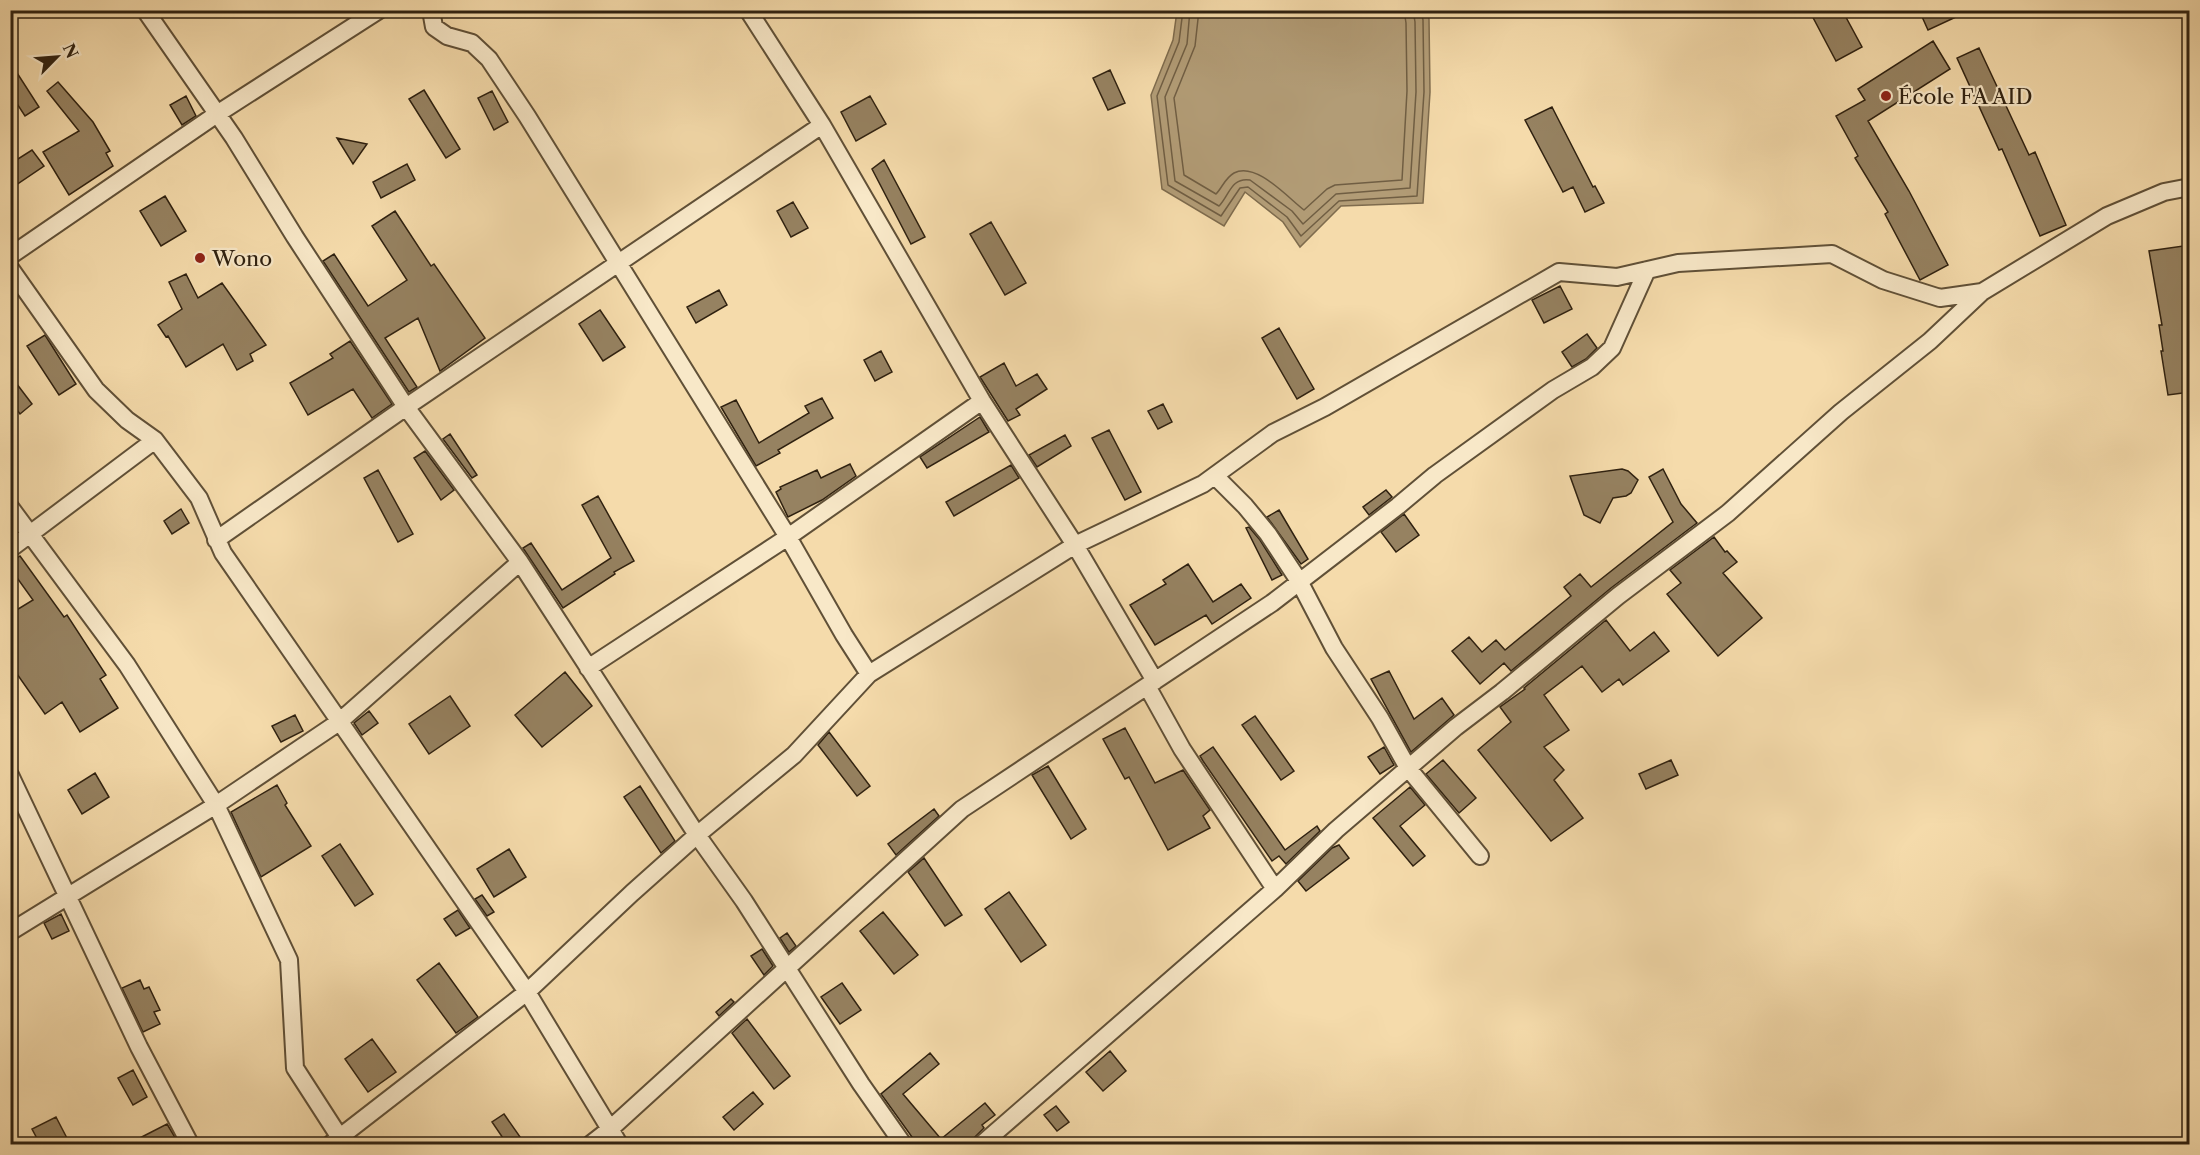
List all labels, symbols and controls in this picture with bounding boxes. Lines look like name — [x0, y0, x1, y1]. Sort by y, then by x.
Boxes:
north arrow — [27, 27, 87, 87]
text: N — [59, 40, 83, 61]
place label: École FA AID — [1898, 84, 2032, 109]
marker: École FA AID — [1879, 89, 1893, 103]
place label: Wono — [211, 246, 272, 271]
marker: Wono — [193, 251, 207, 265]

